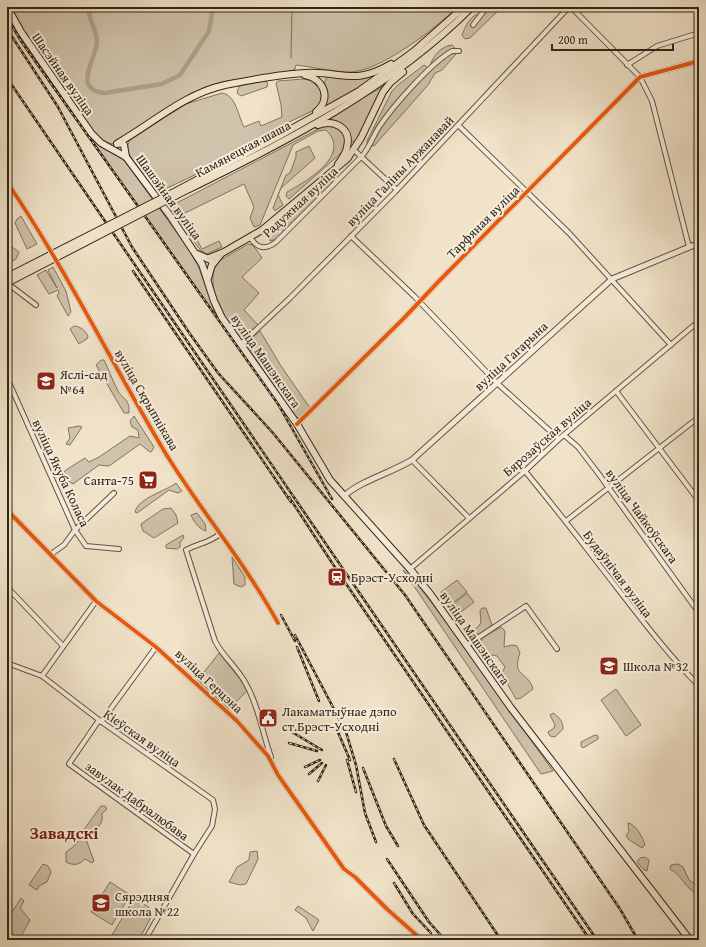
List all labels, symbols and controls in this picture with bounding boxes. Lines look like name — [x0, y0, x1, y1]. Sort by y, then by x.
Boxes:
scale bar — [552, 26, 673, 52]
street label: Шасэйная вуліца — [27, 29, 99, 120]
text: 200 m — [558, 31, 588, 48]
street label: вуліца Галіны Аржанавай — [342, 111, 458, 231]
street label: Камянецкая шаша — [192, 115, 295, 182]
street label: Шашэйная вуліца — [132, 150, 207, 244]
street label: Радужная вуліца — [258, 161, 343, 242]
street label: Тарфяная вуліца — [442, 181, 524, 263]
street label: вуліца Машэнскага — [227, 310, 306, 412]
street label: вуліца Гагарына — [470, 316, 553, 395]
street label: вуліца Скрыпнікава — [110, 346, 184, 455]
place label: Яслі-сад №64 — [59, 365, 108, 399]
school or university icon: Яслі-сад №64 — [35, 370, 57, 392]
street label: Бярозаўская вуліца — [499, 393, 596, 481]
street label: вуліца Якуба Коласа — [28, 416, 95, 531]
street label: вуліца Чайкоўскага — [601, 465, 683, 568]
supermarket icon: Санта-75 — [137, 469, 159, 491]
place label: Санта-75 — [84, 471, 134, 490]
street label: Будаўнічая вуліца — [579, 526, 658, 622]
station icon: Брэст-Усходні — [326, 566, 348, 588]
place label: Брэст-Усходні — [351, 568, 434, 587]
street label: вуліца Машэнскага — [436, 587, 515, 689]
street label: вуліца Герцэна — [171, 644, 248, 718]
school or university icon: Школа №32 — [598, 655, 620, 677]
place label: Школа №32 — [623, 657, 688, 676]
place label: Лакаматыўнае дэпо ст.Брэст-Усходні — [282, 702, 397, 736]
street label: Кіеўская вуліца — [100, 704, 185, 772]
public building icon: Лакаматыўнае дэпо ст.Брэст-Усходні — [257, 707, 279, 729]
street label: завулак Дабралюбава — [81, 757, 193, 846]
district label: Завадскі — [29, 820, 99, 845]
place label: Сярэдняя школа №22 — [115, 887, 179, 921]
school or university icon: Сярэдняя школа №22 — [90, 892, 112, 914]

